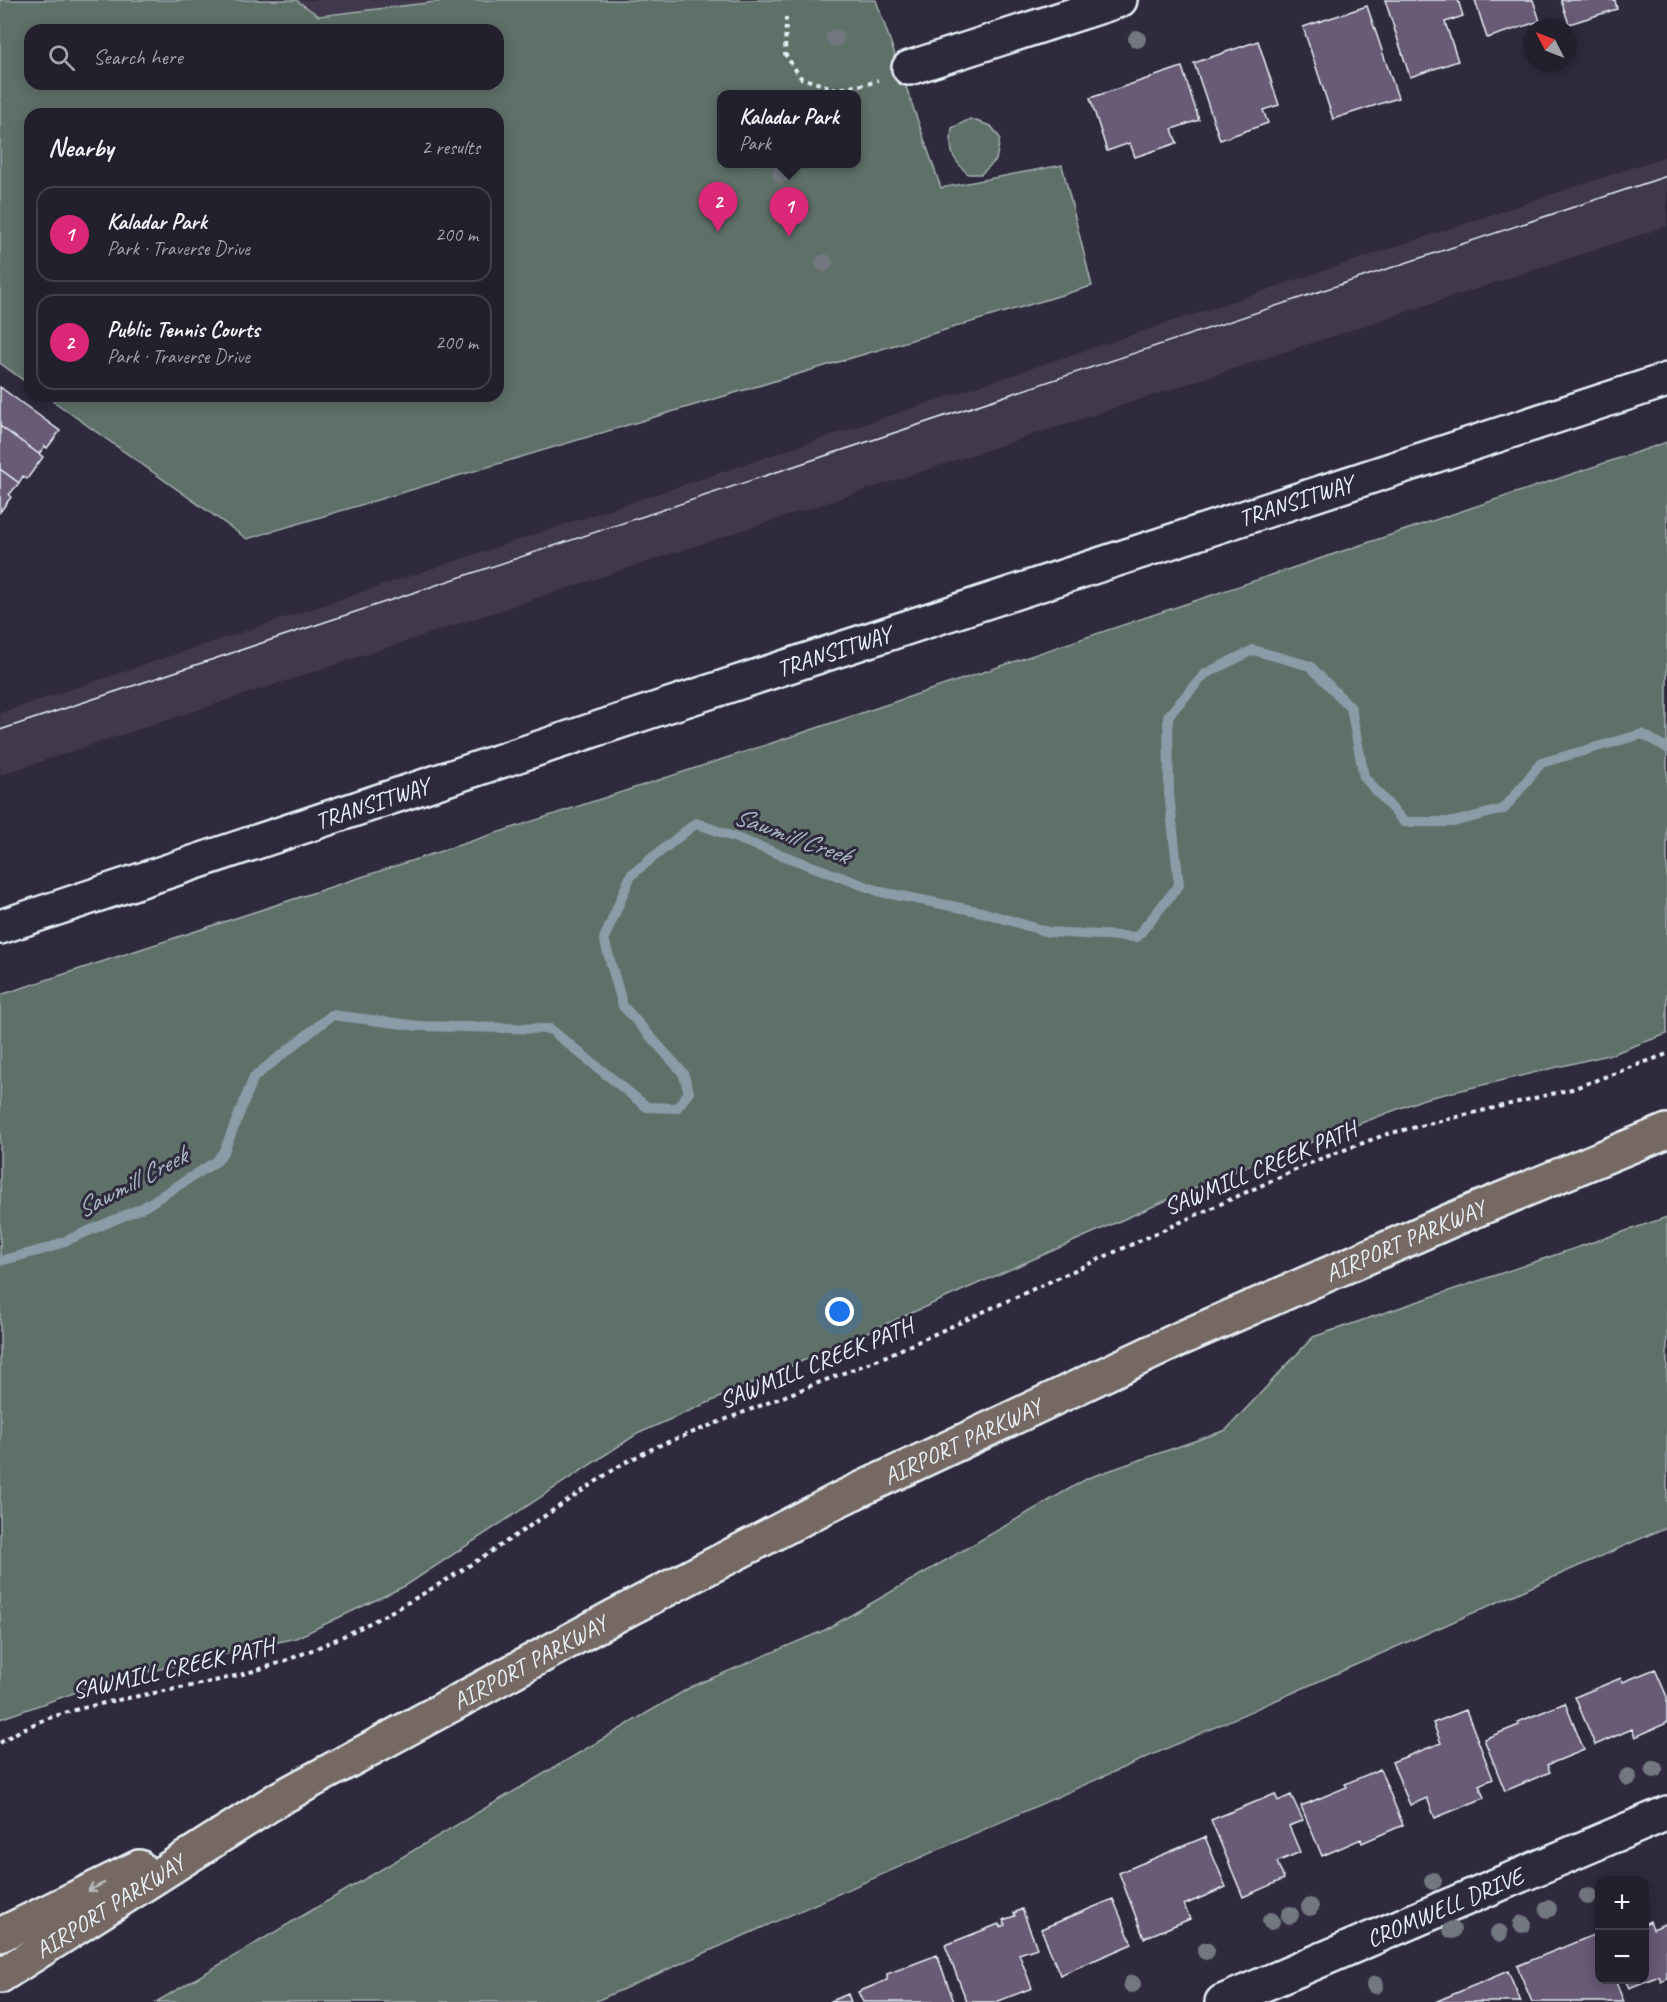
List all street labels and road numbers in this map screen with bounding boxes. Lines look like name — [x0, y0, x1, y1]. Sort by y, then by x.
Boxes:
street label: TRANSITWAY — [1235, 467, 1361, 534]
street label: TRANSITWAY — [773, 617, 899, 684]
street label: TRANSITWAY — [311, 769, 438, 836]
street label: SAWMILL CREEK PATH — [1159, 1113, 1364, 1222]
street label: AIRPORT PARKWAY — [1320, 1192, 1492, 1289]
street label: SAWMILL CREEK PATH — [715, 1309, 920, 1415]
street label: AIRPORT PARKWAY — [878, 1390, 1049, 1491]
street label: AIRPORT PARKWAY — [447, 1607, 615, 1716]
street label: SAWMILL CREEK PATH — [69, 1629, 280, 1706]
street label: AIRPORT PARKWAY — [29, 1846, 193, 1965]
street label: CROMWELL DRIVE — [1362, 1860, 1531, 1954]

